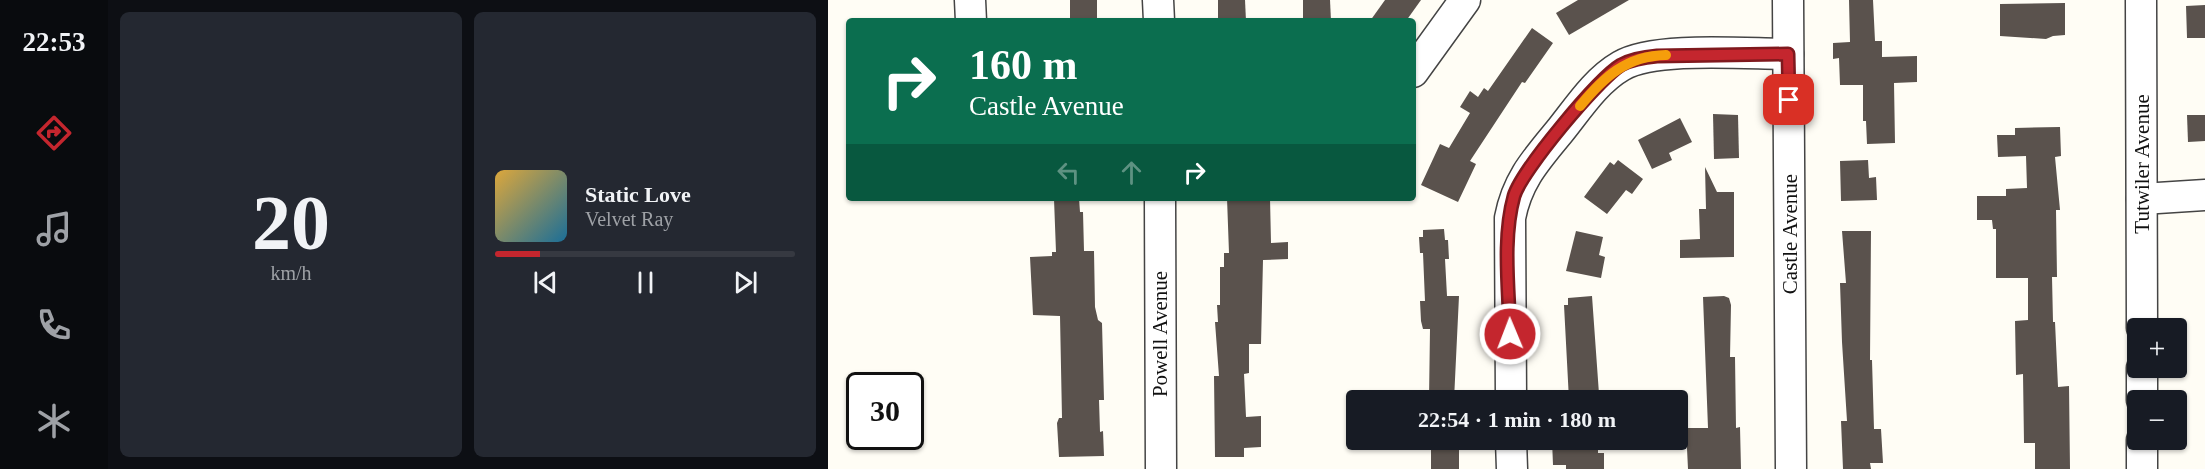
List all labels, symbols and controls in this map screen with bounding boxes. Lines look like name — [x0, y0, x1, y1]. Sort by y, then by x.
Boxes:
text: 22:53 — [23, 27, 86, 57]
icon: right — [870, 42, 948, 120]
text: 160 m — [969, 42, 1078, 88]
pin — [1763, 74, 1814, 125]
icon: arrive — [1772, 83, 1805, 116]
text: Castle Avenue — [969, 91, 1124, 121]
street label: Tutwiler Avenue — [2130, 94, 2154, 234]
icon: directions — [33, 112, 75, 154]
icon: left — [1052, 156, 1085, 189]
icon: ahead — [1115, 156, 1148, 189]
icon: right — [1178, 156, 1211, 189]
street label: Castle Avenue — [1778, 174, 1802, 294]
text: 20 — [252, 179, 330, 266]
text: Static Love — [585, 182, 691, 207]
icon: music — [33, 208, 75, 250]
text: Velvet Ray — [585, 208, 673, 230]
text: km/h — [270, 262, 312, 284]
icon: previous — [529, 266, 562, 299]
icon: pause — [629, 266, 662, 299]
icon: next — [729, 266, 762, 299]
street label: Powell Avenue — [1148, 271, 1172, 397]
position arrow — [1478, 302, 1542, 366]
icon: phone — [33, 304, 75, 346]
map controls — [2127, 318, 2187, 450]
button: + — [2127, 318, 2187, 378]
speed limit sign: 30 — [846, 372, 924, 450]
button: − — [2127, 390, 2187, 450]
icon: climate — [33, 400, 75, 442]
text: 22:54 · 1 min · 180 m — [1418, 407, 1616, 432]

